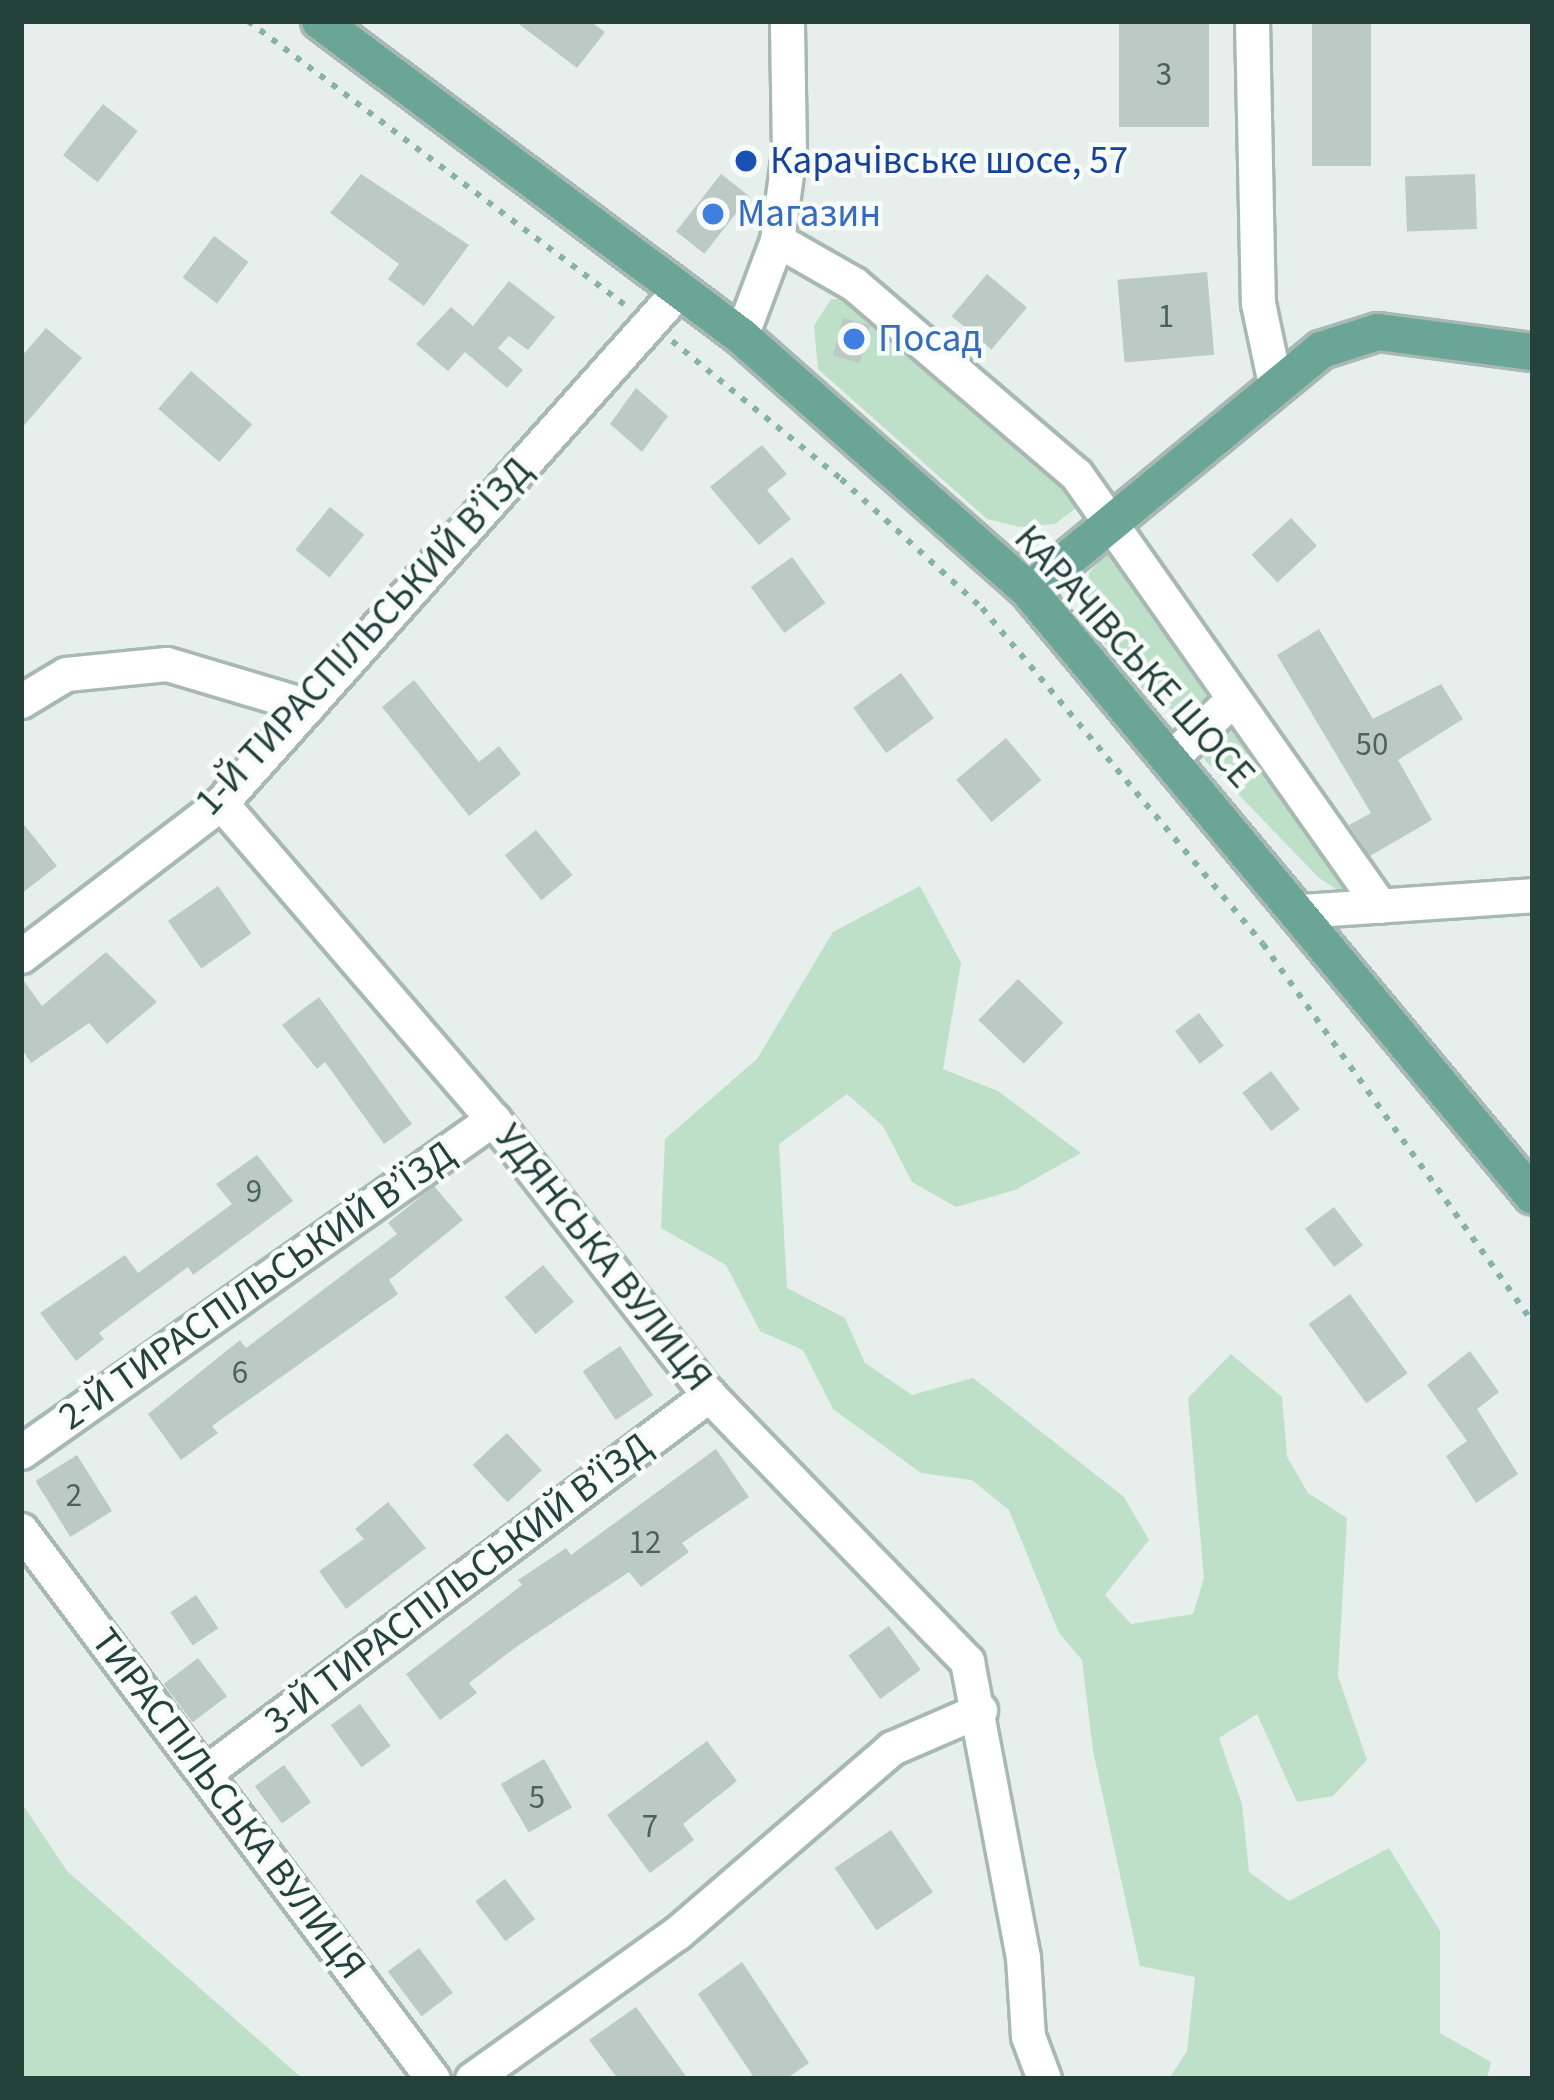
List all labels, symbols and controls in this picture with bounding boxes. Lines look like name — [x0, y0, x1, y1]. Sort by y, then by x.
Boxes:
house number: 3 — [1156, 55, 1172, 95]
place label: Карачівське шосе, 57 — [770, 138, 1128, 184]
marker: Карачівське шосе, 57 — [733, 148, 759, 174]
place label: Магазин — [737, 191, 881, 237]
marker: Магазин — [700, 201, 726, 227]
house number: 1 — [1158, 297, 1174, 337]
place label: Посад — [878, 316, 982, 362]
marker: Посад — [841, 326, 867, 352]
street label: 1-Й ТИРАСПІЛЬСЬКИЙ В’ЇЗД — [186, 448, 542, 826]
street label: КАРАЧІВСЬКЕ ШОСЕ — [1004, 516, 1264, 798]
house number: 50 — [1356, 725, 1388, 765]
street label: УДЯНСЬКА ВУЛИЦЯ — [484, 1115, 722, 1401]
street label: 2-Й ТИРАСПІЛЬСЬКИЙ В’ЇЗД — [50, 1131, 464, 1441]
house number: 9 — [246, 1172, 262, 1212]
house number: 6 — [232, 1353, 248, 1393]
street label: 3-Й ТИРАСПІЛЬСЬКИЙ В’ЇЗД — [255, 1423, 661, 1745]
house number: 2 — [66, 1476, 82, 1516]
house number: 12 — [629, 1523, 661, 1563]
street label: ТИРАСПІЛЬСЬКА ВУЛИЦЯ — [81, 1619, 375, 1989]
house number: 5 — [529, 1778, 545, 1818]
house number: 7 — [642, 1807, 658, 1847]

